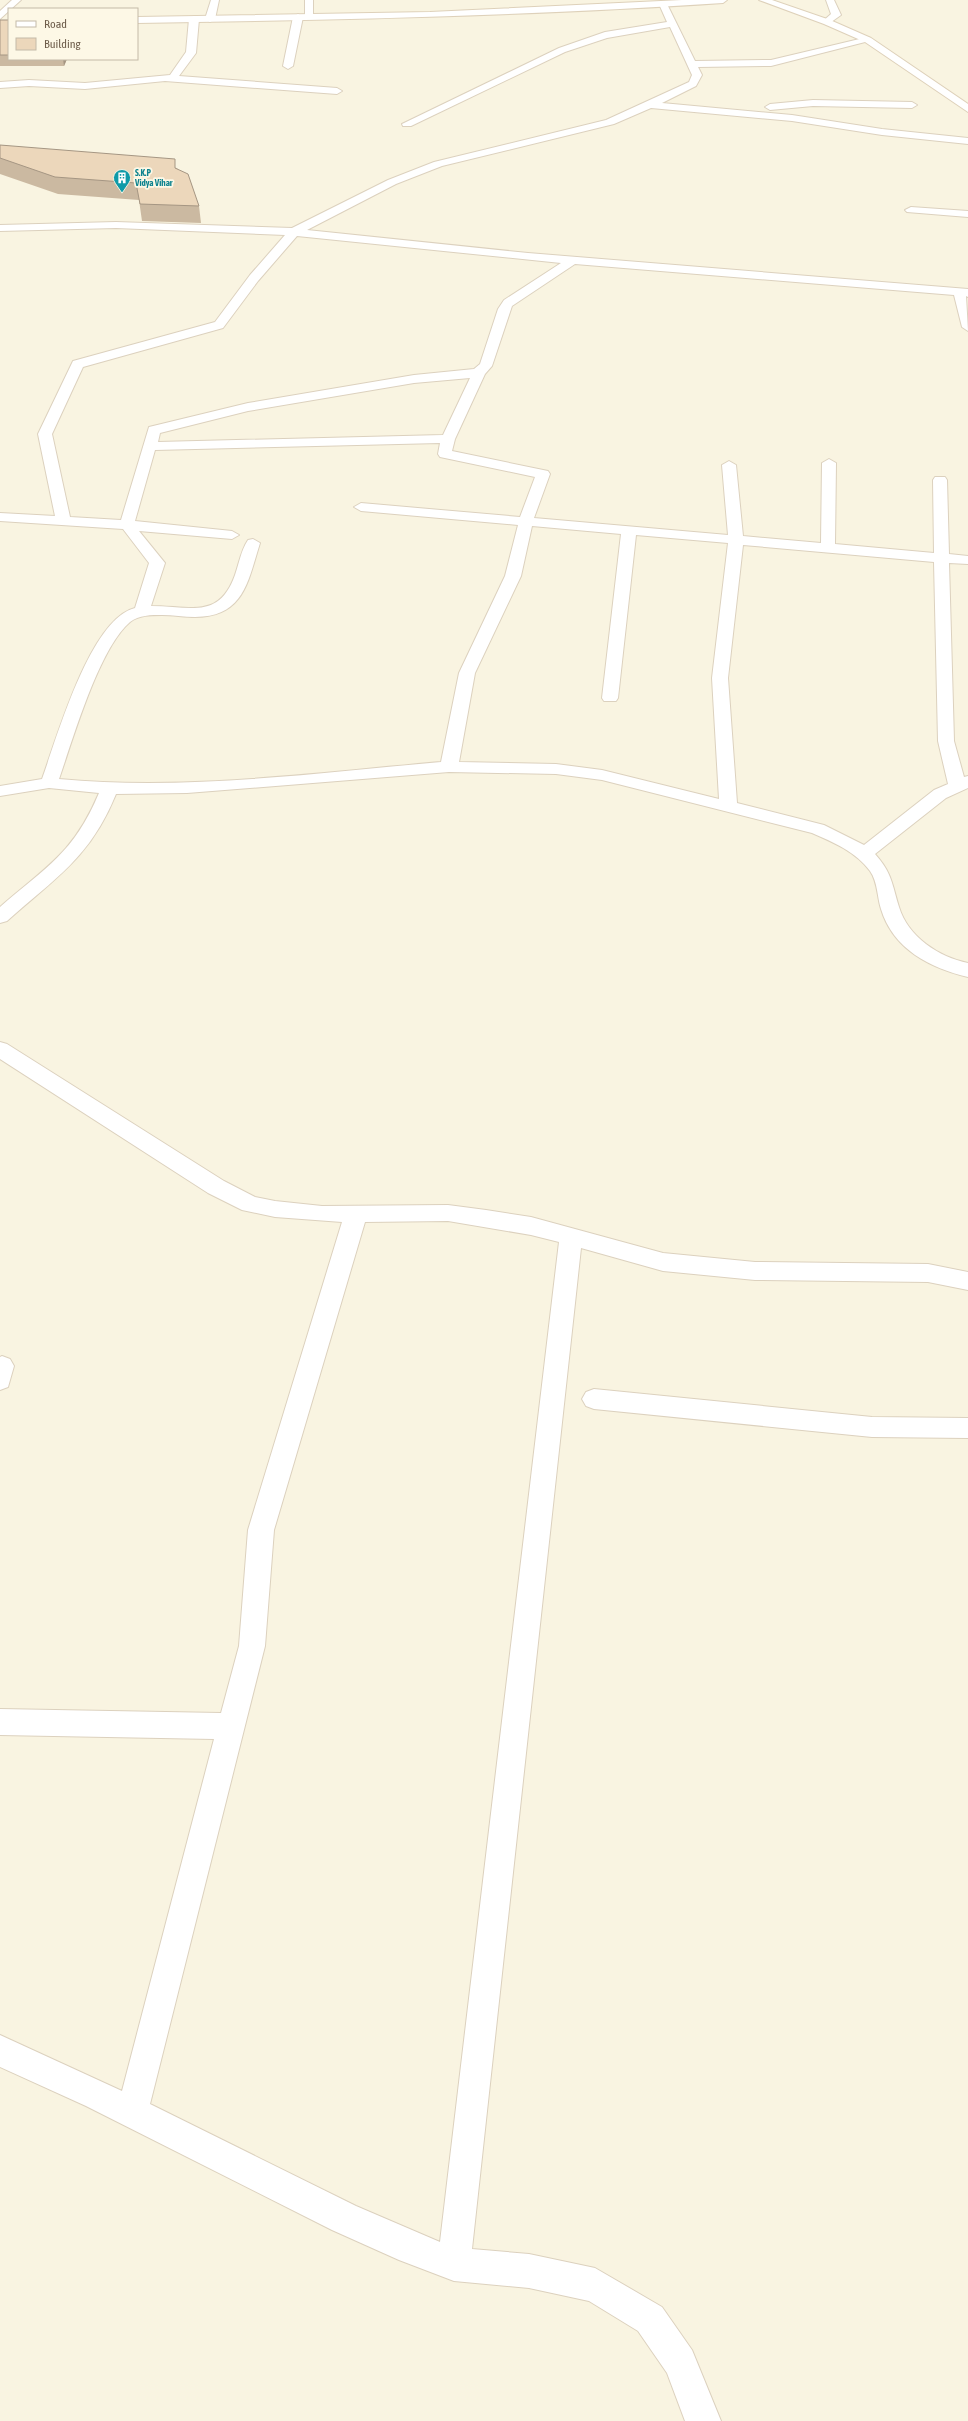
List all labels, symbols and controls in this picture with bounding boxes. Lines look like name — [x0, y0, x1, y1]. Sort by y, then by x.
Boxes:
legend — [8, 8, 138, 60]
text: Road — [44, 17, 67, 31]
text: Building — [44, 37, 82, 51]
building icon: S.K.P Vidya Vihar — [112, 168, 132, 193]
place label: S.K.P Vidya Vihar — [134, 168, 173, 188]

